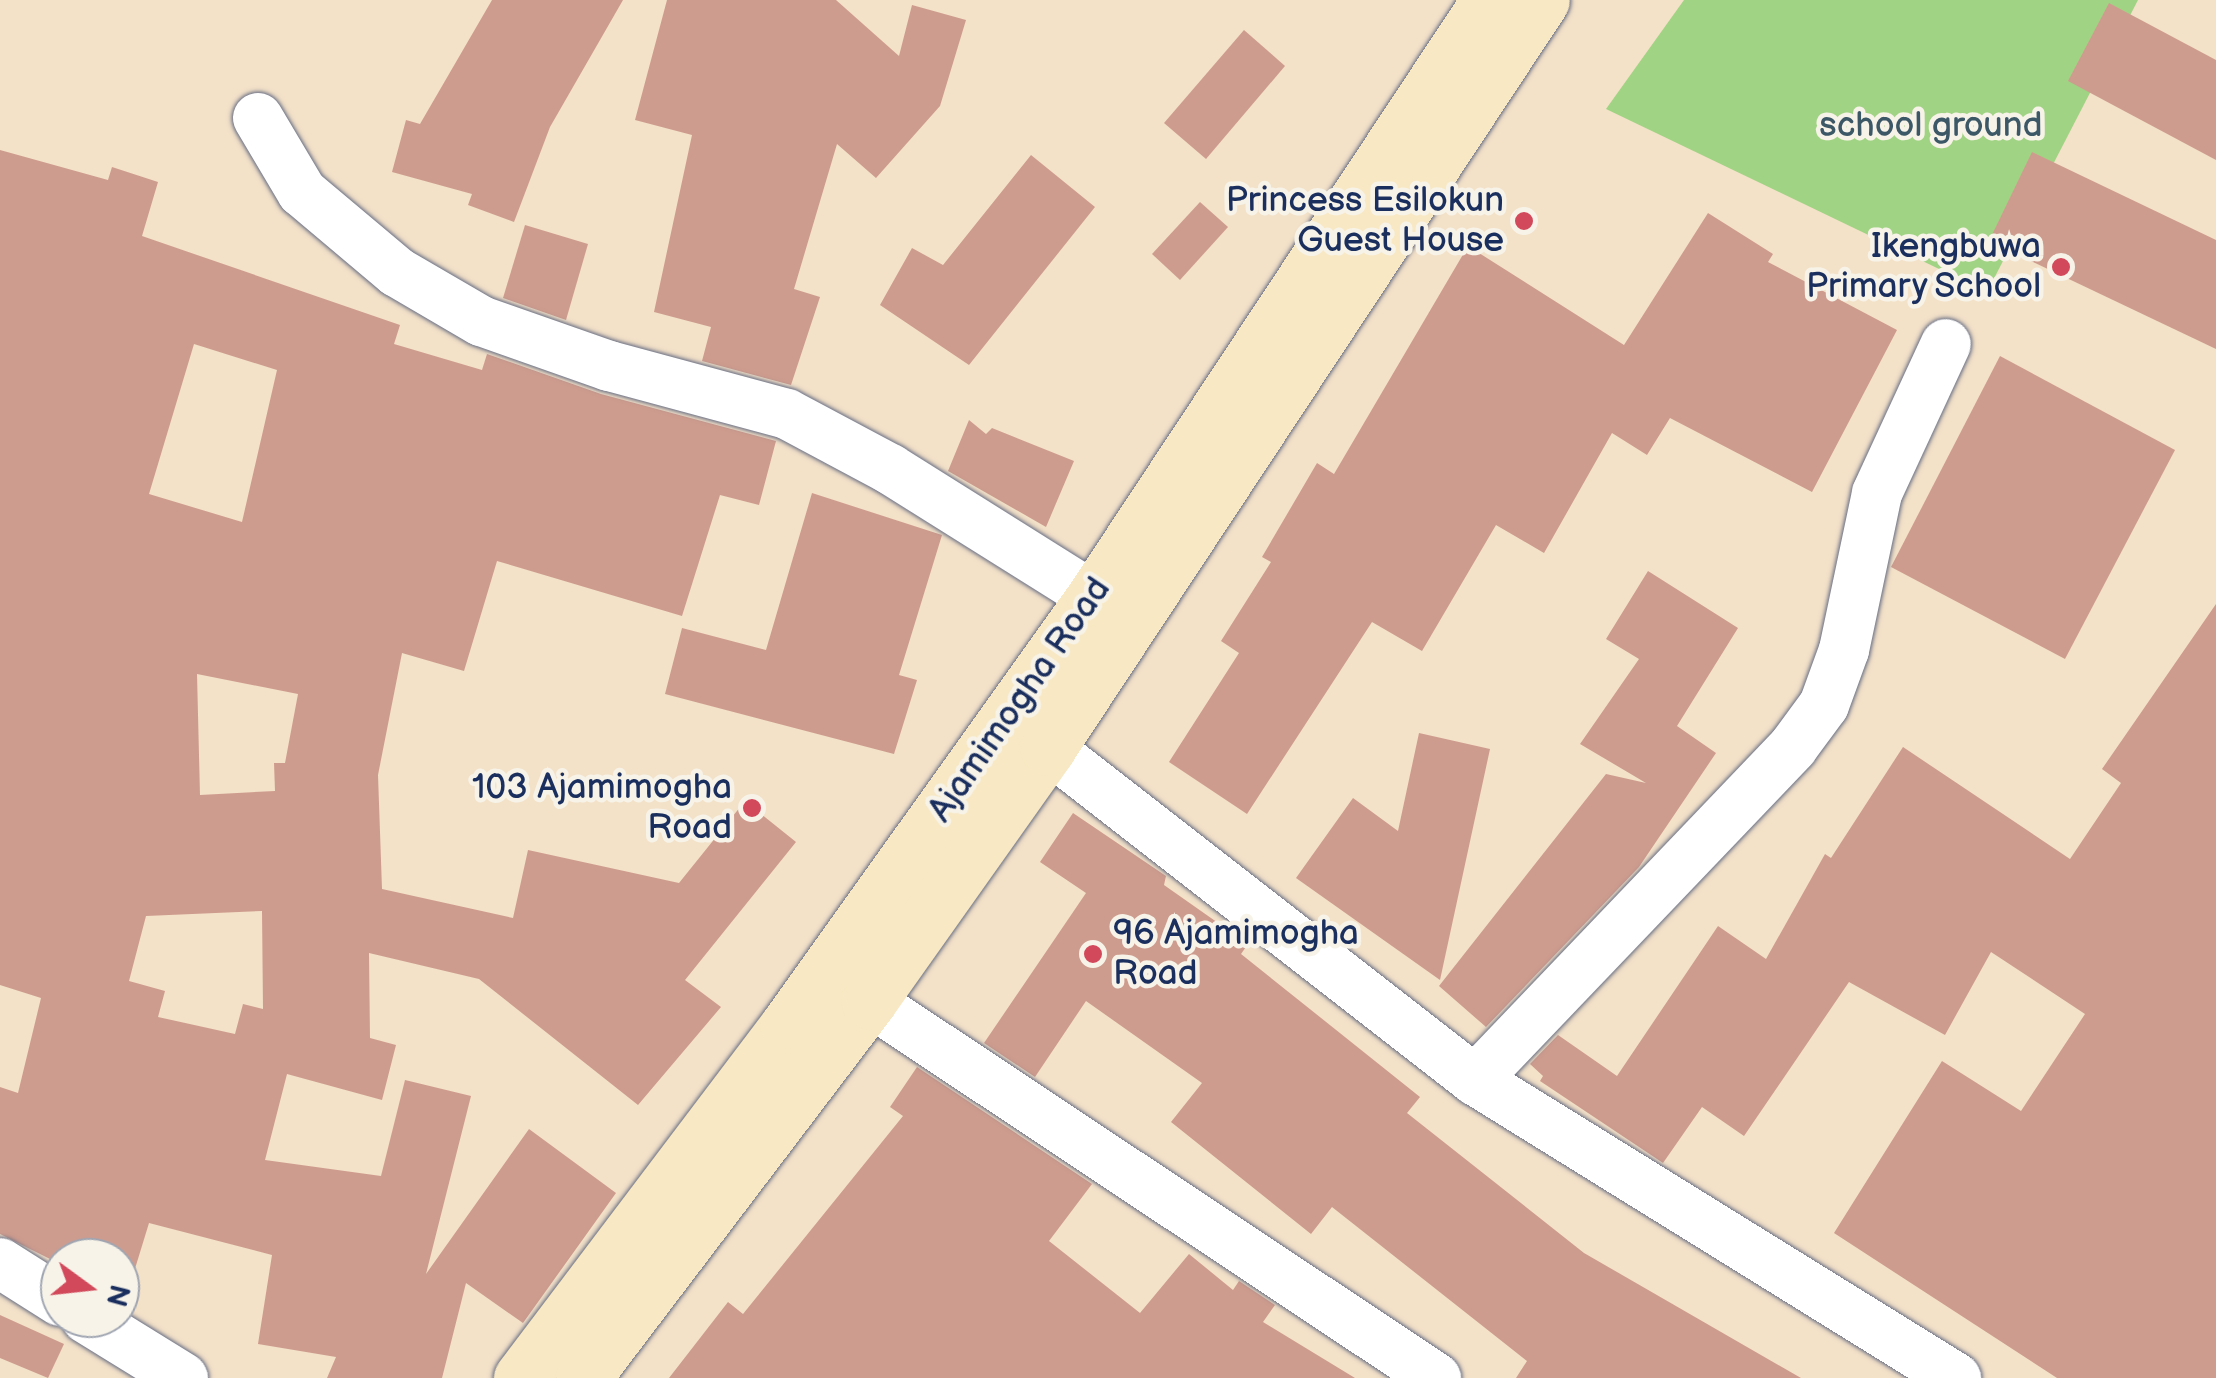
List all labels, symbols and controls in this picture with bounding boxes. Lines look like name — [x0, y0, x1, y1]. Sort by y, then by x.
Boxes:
park label: school ground — [1819, 105, 2043, 147]
place label: Princess Esilokun Guest House — [1226, 180, 1504, 262]
marker: Princess Esilokun Guest House — [1513, 210, 1535, 232]
place label: Ikengbuwa Primary School — [1803, 226, 2041, 308]
marker: Ikengbuwa Primary School — [2050, 256, 2072, 278]
street label: Ajamimogha Road — [920, 570, 1120, 830]
place label: 103 Ajamimogha Road — [472, 767, 732, 849]
marker: 103 Ajamimogha Road — [741, 797, 763, 819]
place label: 96 Ajamimogha Road — [1113, 913, 1359, 995]
marker: 96 Ajamimogha Road — [1082, 943, 1104, 965]
north arrow — [40, 1238, 140, 1338]
text: N — [99, 1281, 136, 1310]

